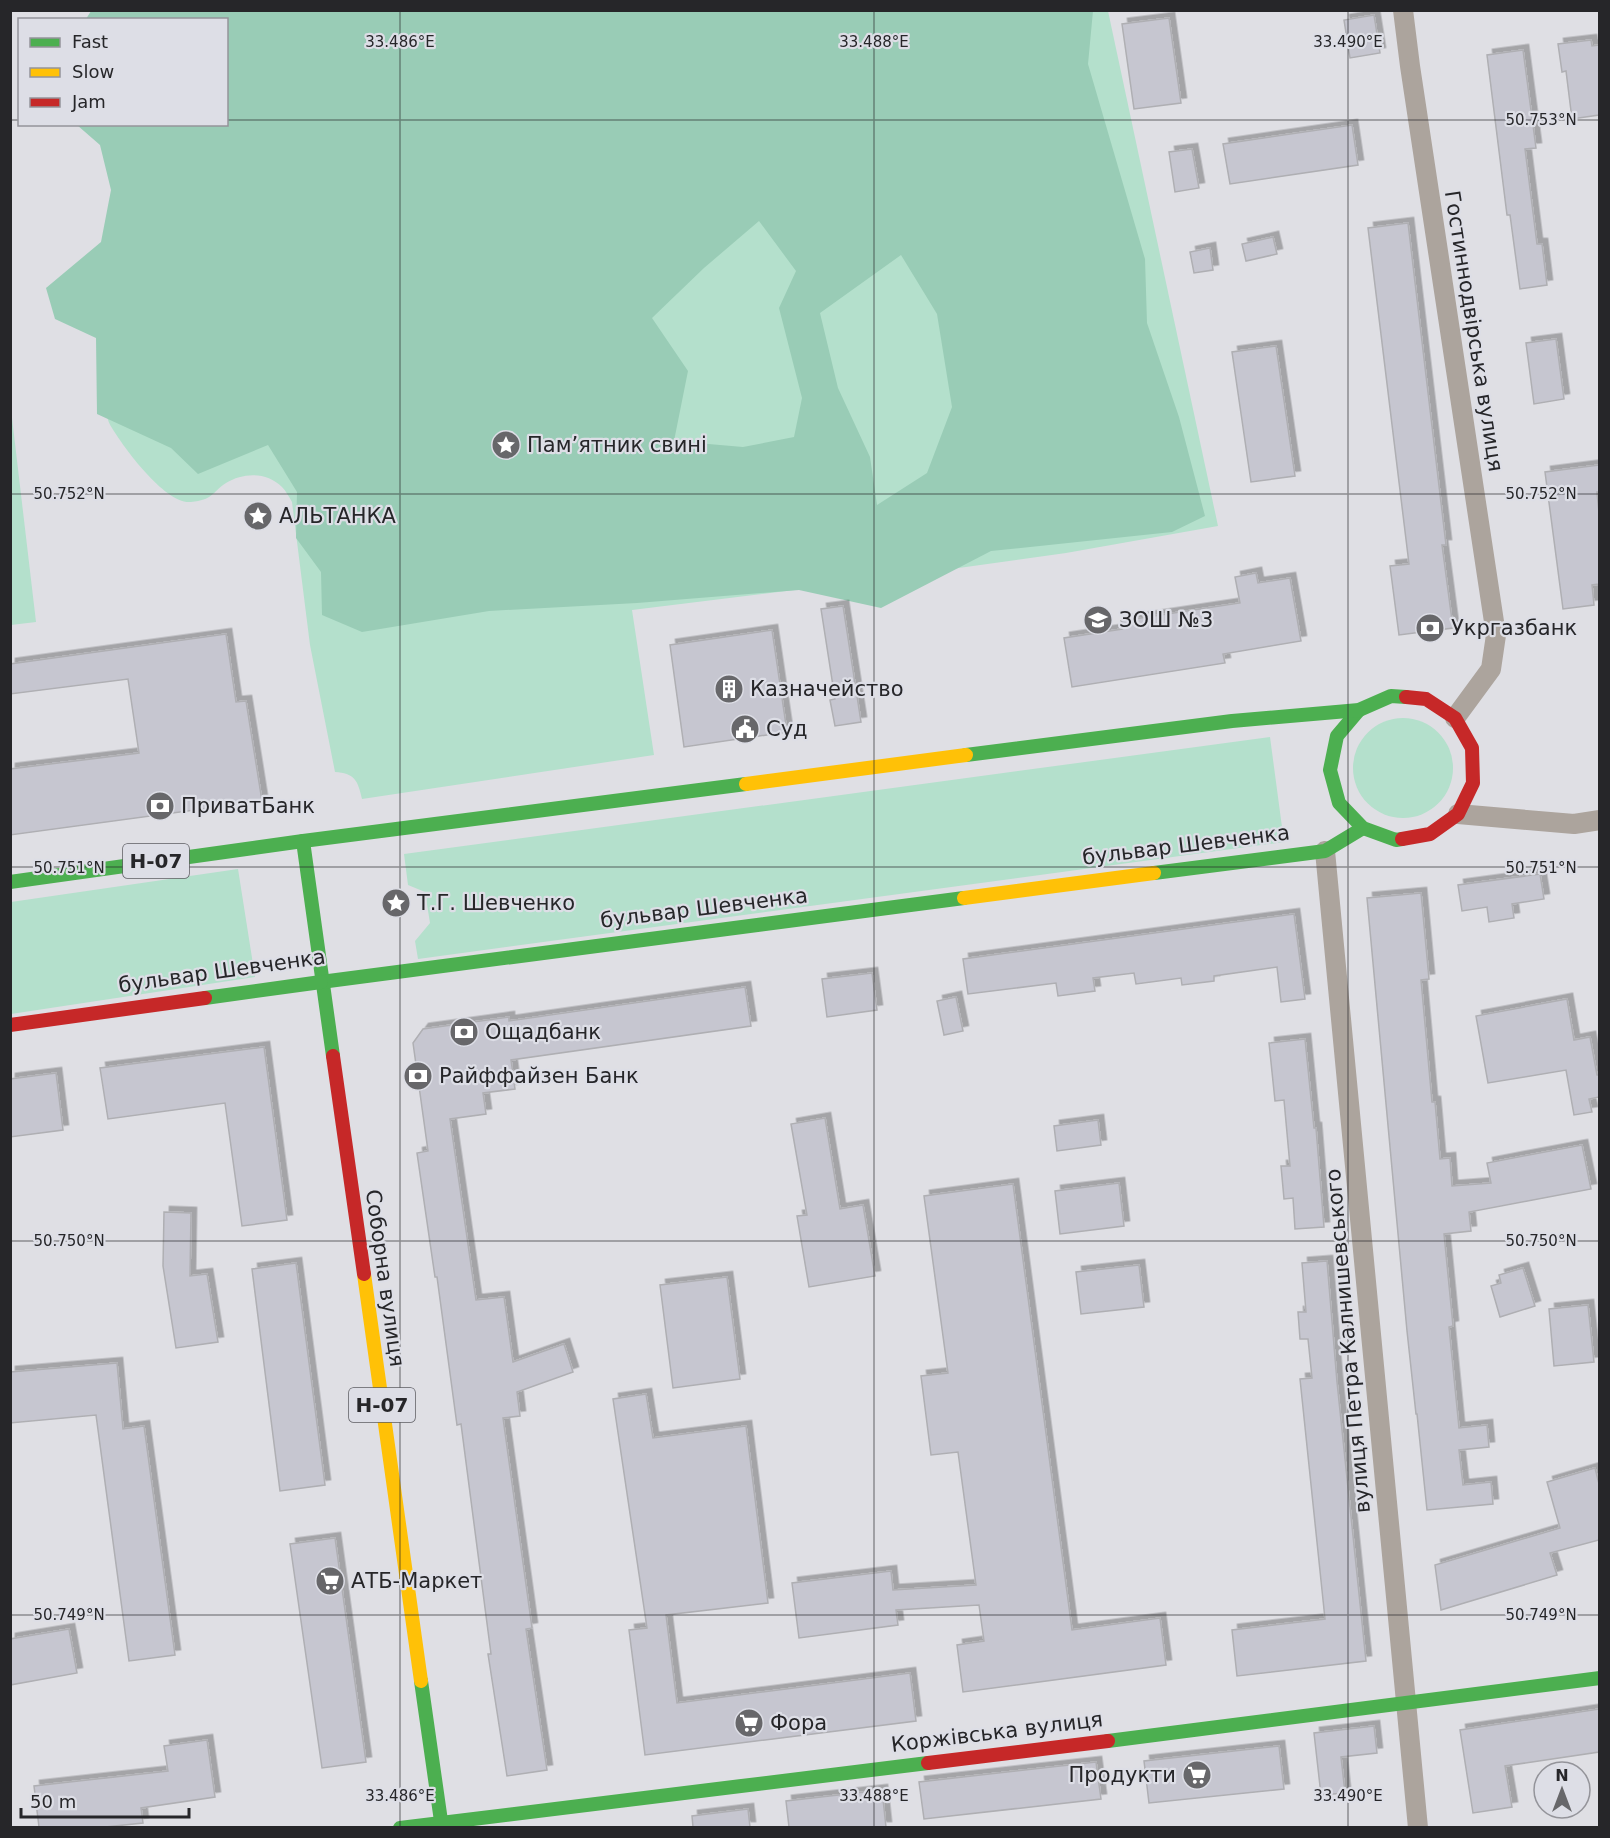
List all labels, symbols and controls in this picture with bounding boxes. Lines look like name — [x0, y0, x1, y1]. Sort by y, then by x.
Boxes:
legend — [18, 18, 228, 126]
text: Fast — [72, 31, 108, 52]
text: 33.486°E — [365, 33, 435, 51]
text: 33.488°E — [839, 33, 909, 51]
text: 33.490°E — [1313, 33, 1383, 51]
text: Slow — [72, 61, 114, 82]
text: Jam — [71, 91, 106, 112]
text: 50.753°N — [1505, 111, 1577, 129]
street label: Гостиннодвірська вулиця — [1440, 189, 1508, 473]
place icon: Памʼятник свині — [490, 429, 522, 461]
place label: Памʼятник свині — [527, 433, 707, 457]
text: 50.752°N — [33, 485, 105, 503]
text: 50.752°N — [1505, 485, 1577, 503]
place icon: АЛЬТАНКА — [242, 500, 274, 532]
place label: АЛЬТАНКА — [279, 504, 396, 528]
school or university icon: ЗОШ №3 — [1082, 604, 1114, 636]
place label: ЗОШ №3 — [1119, 608, 1213, 632]
bank icon: Укргазбанк — [1414, 612, 1446, 644]
place label: Укргазбанк — [1451, 616, 1577, 640]
building icon: Казначейство — [713, 673, 745, 705]
place label: Казначейство — [750, 677, 904, 701]
public building icon: Суд — [729, 713, 761, 745]
place label: Суд — [766, 717, 808, 741]
bank icon: ПриватБанк — [144, 790, 176, 822]
place label: ПриватБанк — [181, 794, 315, 818]
street label: бульвар Шевченка — [1081, 820, 1291, 870]
road number: Н-07 — [123, 844, 189, 878]
text: 50.751°N — [33, 859, 105, 877]
text: 50.751°N — [1505, 859, 1577, 877]
street label: бульвар Шевченка — [599, 883, 809, 933]
place icon: Т.Г. Шевченко — [380, 887, 412, 919]
place label: Т.Г. Шевченко — [416, 891, 575, 915]
street label: бульвар Шевченка — [117, 945, 327, 997]
bank icon: Ощадбанк — [448, 1016, 480, 1048]
place label: Ощадбанк — [485, 1020, 601, 1044]
bank icon: Райффайзен Банк — [402, 1060, 434, 1092]
place label: Райффайзен Банк — [439, 1064, 639, 1088]
street label: вулиця Петра Калнишевського — [1321, 1168, 1375, 1514]
street label: Соборна вулиця — [361, 1188, 409, 1368]
text: 50.750°N — [33, 1232, 105, 1250]
text: 50.750°N — [1505, 1232, 1577, 1250]
road number: Н-07 — [349, 1388, 415, 1422]
supermarket icon: АТБ-Маркет — [314, 1565, 346, 1597]
place label: АТБ-Маркет — [351, 1569, 482, 1593]
text: 50.749°N — [33, 1606, 105, 1624]
text: 50.749°N — [1505, 1606, 1577, 1624]
supermarket icon: Фора — [733, 1707, 765, 1739]
street label: Коржівська вулиця — [890, 1707, 1104, 1757]
place label: Фора — [770, 1711, 827, 1735]
supermarket icon: Продукти — [1181, 1759, 1213, 1791]
north arrow — [1532, 1760, 1592, 1820]
place label: Продукти — [1069, 1763, 1176, 1787]
text: N — [1555, 1766, 1569, 1785]
scale bar — [21, 1781, 189, 1819]
text: 33.486°E — [365, 1787, 435, 1805]
text: 33.488°E — [839, 1787, 909, 1805]
text: 33.490°E — [1313, 1787, 1383, 1805]
text: 50 m — [30, 1791, 76, 1812]

